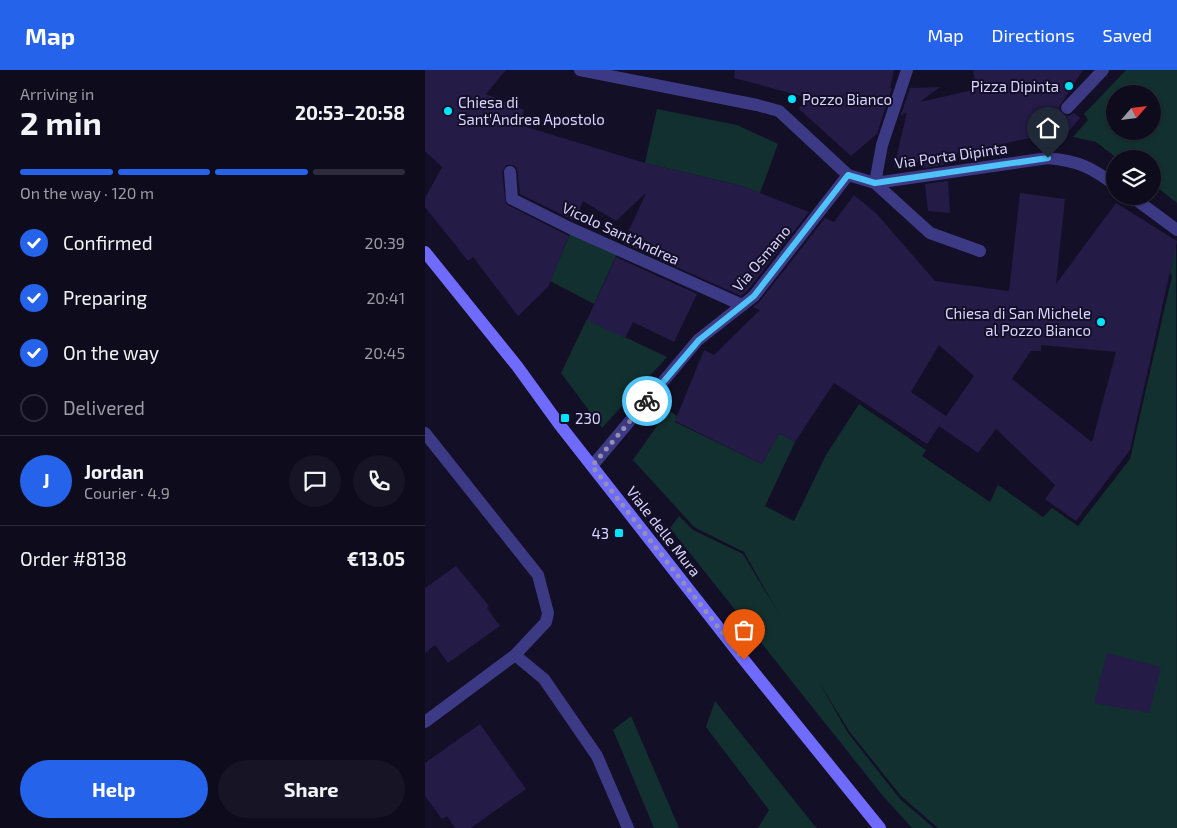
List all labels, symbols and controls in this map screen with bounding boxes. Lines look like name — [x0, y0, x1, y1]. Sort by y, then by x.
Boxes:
text: Map — [25, 21, 75, 50]
text: Map — [927, 24, 964, 46]
text: Directions — [992, 24, 1075, 46]
text: Saved — [1103, 24, 1152, 46]
place label: Pizza Dipinta — [971, 77, 1059, 95]
marker: Pizza Dipinta — [1063, 80, 1075, 92]
text: Arriving in — [20, 84, 94, 103]
north arrow — [1106, 85, 1161, 140]
map controls — [1106, 85, 1161, 205]
place label: Pozzo Bianco — [802, 90, 892, 108]
place label: Chiesa di Sant'Andrea Apostolo — [458, 93, 605, 128]
marker: Pozzo Bianco — [786, 93, 798, 105]
text: 20:53–20:58 — [295, 101, 405, 124]
text: 2 min — [20, 103, 102, 141]
marker: Chiesa di Sant'Andrea Apostolo — [442, 105, 454, 117]
pin — [1027, 107, 1069, 158]
icon: home — [1034, 114, 1062, 142]
street label: Via Porta Dipinta — [893, 138, 1009, 172]
button: layers — [1106, 150, 1161, 205]
text: On the way · 120 m — [20, 183, 154, 202]
street label: Vicolo Sant'Andrea — [559, 198, 683, 268]
street label: Via Osmano — [728, 221, 794, 295]
icon: check — [20, 229, 48, 257]
text: Confirmed — [63, 231, 153, 254]
text: 20:39 — [365, 233, 405, 252]
icon: check — [20, 284, 48, 312]
text: Preparing — [63, 286, 147, 309]
text: 20:41 — [366, 288, 405, 307]
place label: Chiesa di San Michele al Pozzo Bianco — [945, 304, 1091, 339]
marker: Chiesa di San Michele al Pozzo Bianco — [1095, 316, 1107, 328]
icon: check — [20, 339, 48, 367]
text: On the way — [63, 341, 159, 364]
text: 20:45 — [364, 343, 405, 362]
courier — [622, 376, 672, 426]
icon: bike — [633, 387, 661, 415]
text: Delivered — [63, 396, 145, 419]
place label: 230 — [575, 409, 601, 427]
marker: 230 — [559, 412, 571, 424]
button: chat — [289, 455, 341, 507]
button: phone — [353, 455, 405, 507]
text: Jordan — [84, 460, 144, 483]
text: J — [42, 469, 50, 492]
street label: Viale delle Mura — [623, 482, 705, 580]
text: Courier · 4.9 — [84, 483, 170, 502]
place label: 43 — [591, 524, 609, 542]
marker: 43 — [613, 527, 625, 539]
text: Order #8138 — [20, 547, 127, 570]
text: €13.05 — [347, 547, 405, 570]
pin — [723, 609, 765, 660]
icon: bag — [730, 616, 758, 644]
button: Help — [20, 760, 208, 818]
button: Share — [218, 760, 405, 818]

